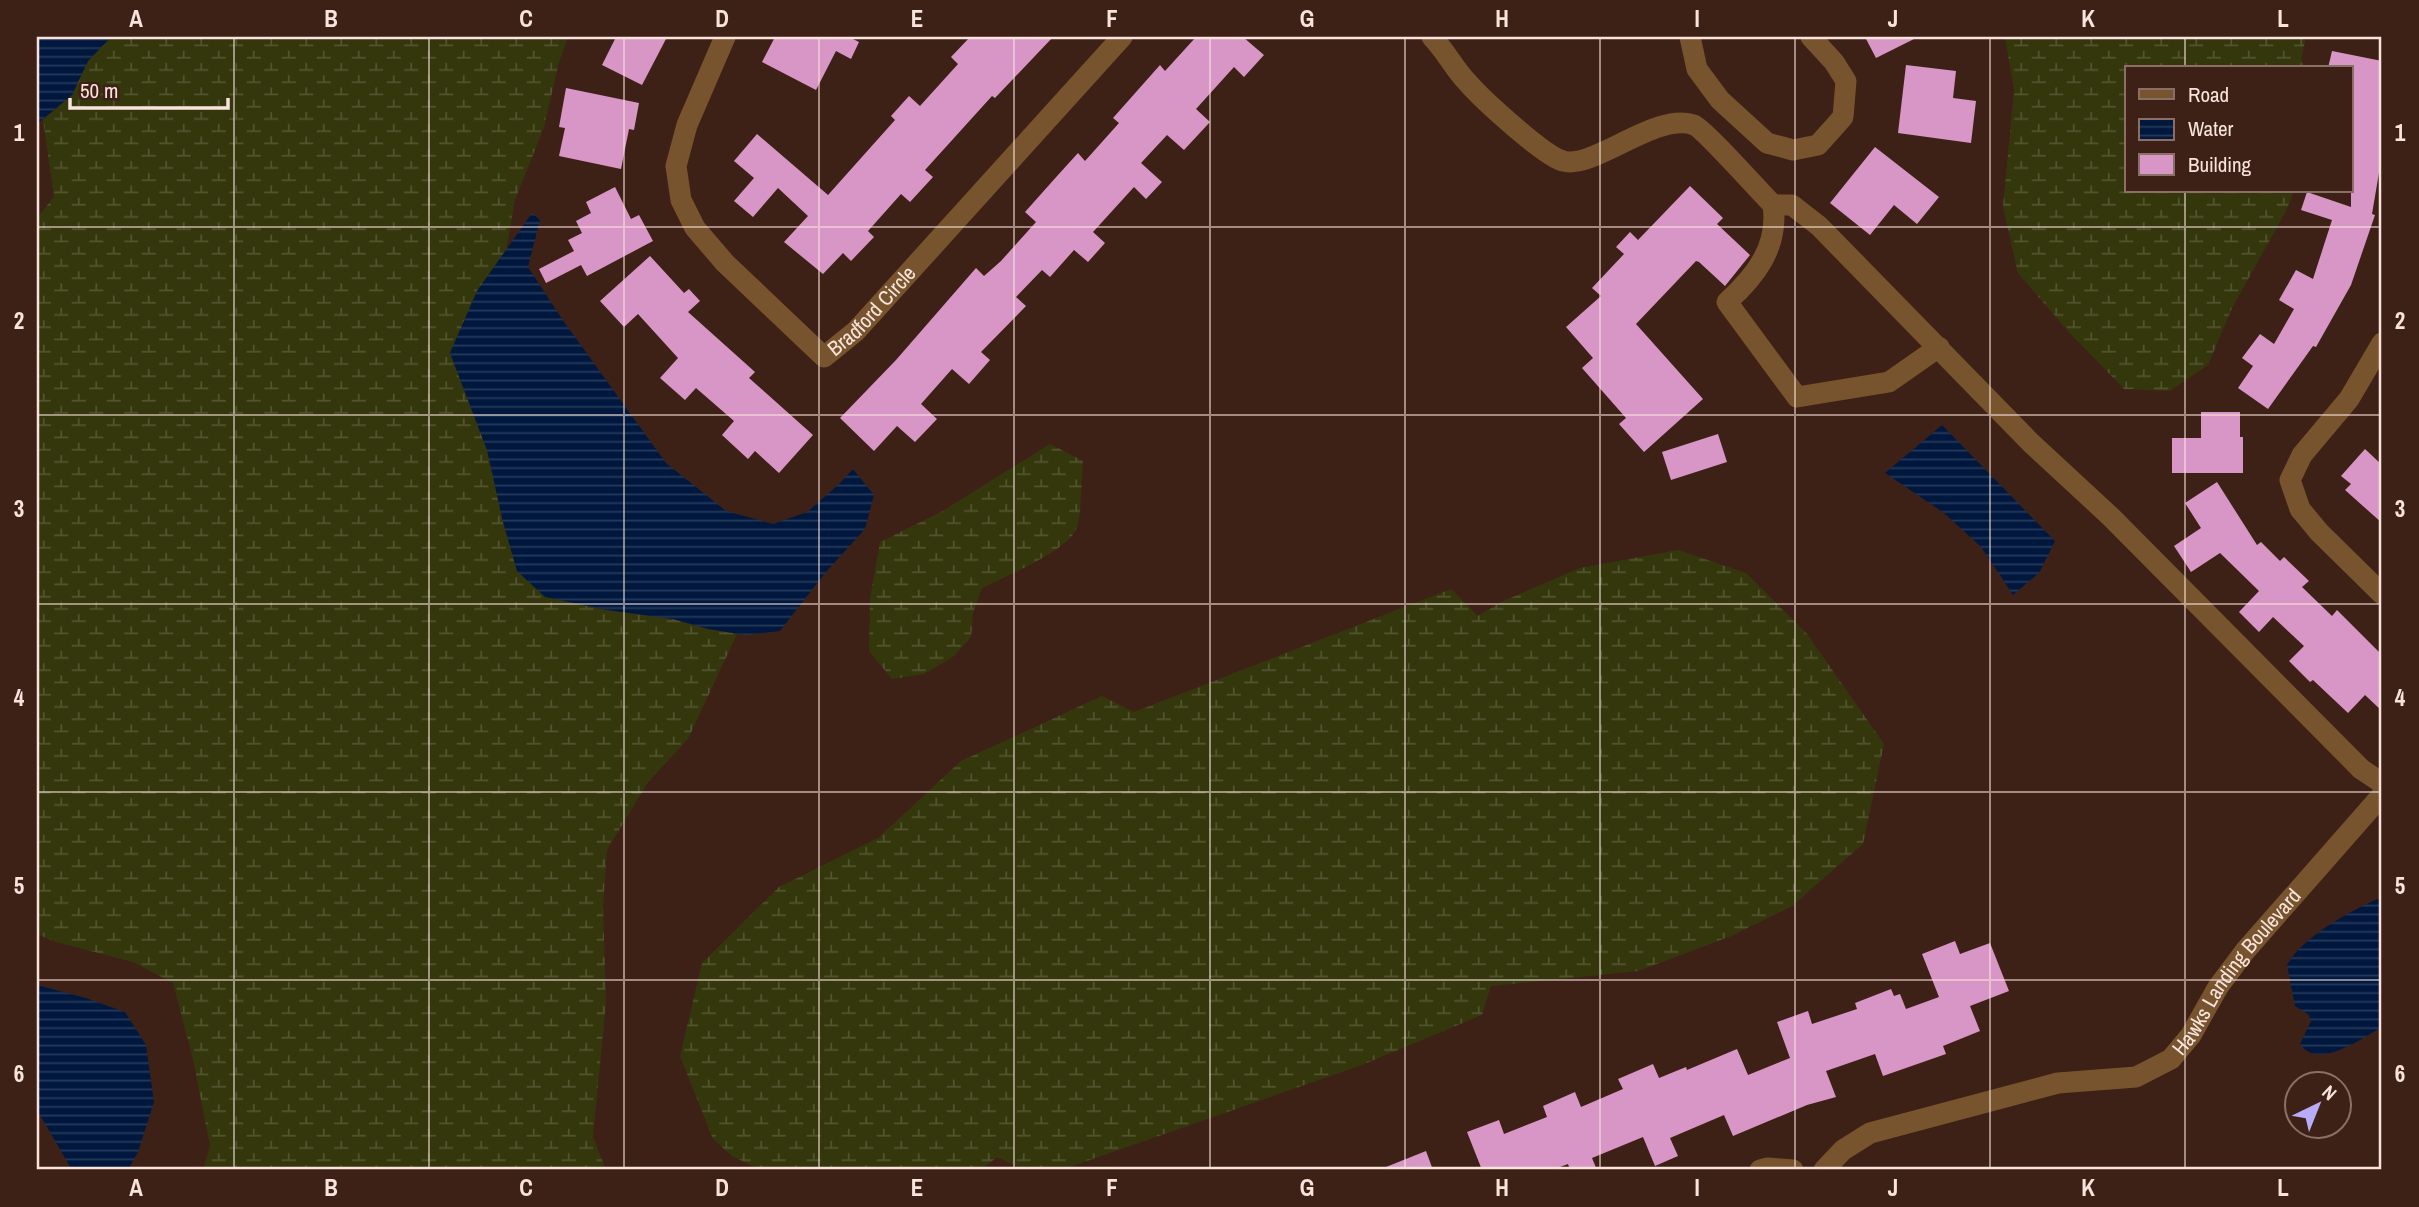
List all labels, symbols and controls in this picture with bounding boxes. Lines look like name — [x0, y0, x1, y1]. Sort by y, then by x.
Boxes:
text: A — [129, 3, 143, 34]
text: B — [324, 3, 338, 34]
text: C — [519, 3, 533, 34]
text: D — [715, 3, 729, 34]
text: E — [911, 3, 923, 34]
text: F — [1106, 3, 1118, 34]
text: G — [1300, 3, 1314, 34]
text: H — [1495, 3, 1509, 34]
text: I — [1694, 3, 1700, 34]
text: J — [1888, 3, 1898, 34]
text: K — [2081, 3, 2095, 34]
text: L — [2277, 3, 2289, 34]
scale bar — [70, 66, 228, 110]
legend — [2125, 66, 2352, 192]
text: 50 m — [80, 76, 118, 105]
text: Road — [2188, 80, 2229, 109]
text: Water — [2188, 114, 2234, 143]
text: 1 — [14, 117, 25, 148]
text: 1 — [2395, 117, 2406, 148]
text: Building — [2188, 150, 2252, 179]
street label: Bradford Circle — [821, 259, 922, 363]
text: 2 — [14, 305, 24, 336]
text: 2 — [2395, 305, 2405, 336]
text: 3 — [14, 493, 24, 524]
text: 3 — [2395, 493, 2405, 524]
text: 4 — [14, 682, 25, 713]
text: 4 — [2395, 682, 2406, 713]
text: 5 — [14, 870, 24, 901]
text: 5 — [2395, 870, 2405, 901]
street label: Hawks Landing Boulevard — [2165, 882, 2307, 1061]
text: 6 — [14, 1058, 24, 1089]
text: 6 — [2395, 1058, 2405, 1089]
north arrow — [2282, 1070, 2352, 1140]
text: N — [2317, 1079, 2343, 1106]
text: A — [129, 1172, 143, 1203]
text: B — [324, 1172, 338, 1203]
text: C — [519, 1172, 533, 1203]
text: D — [715, 1172, 729, 1203]
text: E — [911, 1172, 923, 1203]
text: F — [1106, 1172, 1118, 1203]
text: G — [1300, 1172, 1314, 1203]
text: H — [1495, 1172, 1509, 1203]
text: I — [1694, 1172, 1700, 1203]
text: J — [1888, 1172, 1898, 1203]
text: K — [2081, 1172, 2095, 1203]
text: L — [2277, 1172, 2289, 1203]

